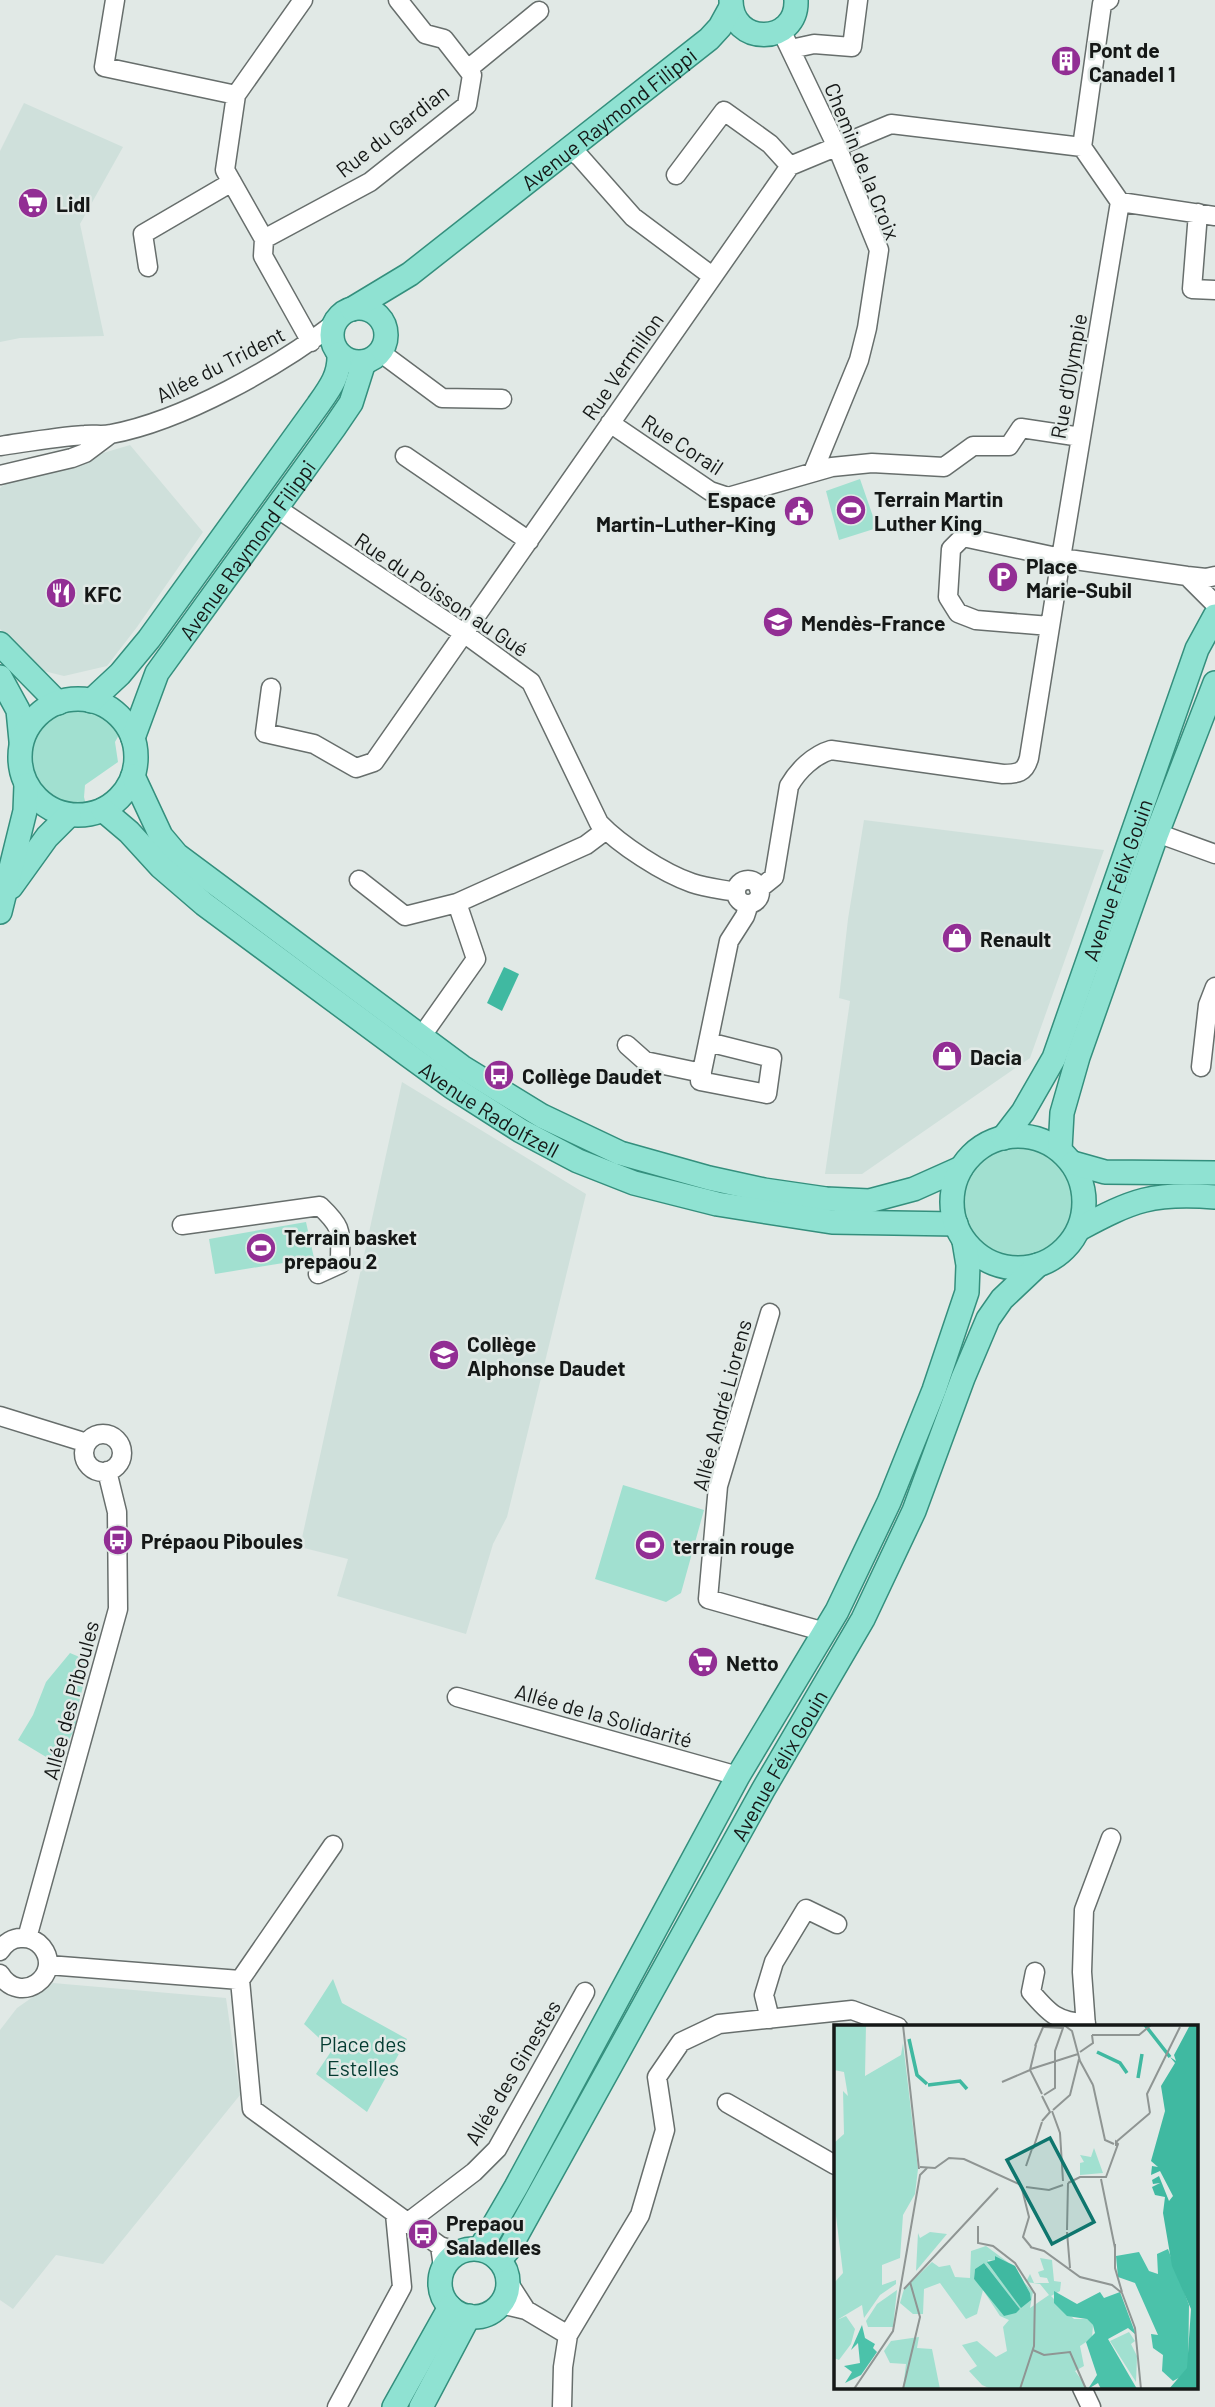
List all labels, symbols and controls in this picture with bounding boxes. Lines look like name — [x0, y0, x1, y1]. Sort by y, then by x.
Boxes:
place label: Pont de Canadel 1 — [1089, 37, 1175, 86]
street label: Avenue Raymond Filippi — [516, 42, 701, 195]
building icon: Pont de Canadel 1 — [1049, 44, 1083, 78]
street label: Rue du Gardian — [331, 78, 453, 182]
street label: Chemin de la Croix — [820, 79, 906, 243]
supermarket icon: Lidl — [16, 186, 50, 220]
place label: Lidl — [56, 191, 90, 216]
street label: Rue Vermillon — [576, 308, 668, 424]
street label: Rue d'Olympie — [1045, 311, 1091, 441]
street label: Allée du Trident — [151, 321, 289, 407]
street label: Rue Corail — [638, 408, 728, 480]
street label: Avenue Raymond Filippi — [173, 454, 320, 644]
place label: Terrain Martin Luther King — [874, 486, 1003, 535]
place label: Espace Martin-Luther-King — [596, 487, 776, 536]
sports icon: Terrain Martin Luther King — [834, 493, 868, 527]
public building icon: Espace Martin-Luther-King — [782, 494, 816, 528]
street label: Rue du Poisson au Gué — [351, 527, 533, 661]
place label: Place Marie-Subil — [1026, 553, 1132, 602]
parking icon: Place Marie-Subil — [986, 560, 1020, 594]
restaurant icon: KFC — [44, 576, 78, 610]
place label: KFC — [84, 581, 122, 606]
school or university icon: Mendès-France — [761, 605, 795, 639]
place label: Mendès-France — [801, 610, 945, 635]
street label: Avenue Félix Gouin — [1077, 795, 1156, 964]
shop icon: Renault — [940, 921, 974, 955]
place label: Renault — [980, 926, 1051, 951]
shop icon: Dacia — [930, 1039, 964, 1073]
place label: Dacia — [970, 1044, 1022, 1069]
street label: Avenue Radolfzell — [415, 1055, 564, 1162]
bus stop icon: Collège Daudet — [482, 1058, 516, 1092]
place label: Collège Daudet — [522, 1063, 662, 1088]
place label: Terrain basket prepaou 2 — [284, 1224, 417, 1273]
sports icon: Terrain basket prepaou 2 — [244, 1231, 278, 1265]
street label: Allée André Liorens — [686, 1317, 756, 1493]
place label: Collège Alphonse Daudet — [467, 1331, 625, 1380]
school or university icon: Collège Alphonse Daudet — [427, 1338, 461, 1372]
bus stop icon: Prépaou Piboules — [101, 1523, 135, 1557]
place label: Prépaou Piboules — [141, 1528, 303, 1553]
sports icon: terrain rouge — [633, 1528, 667, 1562]
place label: terrain rouge — [673, 1533, 794, 1558]
street label: Allée des Piboules — [37, 1618, 103, 1782]
supermarket icon: Netto — [686, 1645, 720, 1679]
place label: Netto — [726, 1650, 779, 1675]
street label: Allée de la Solidarité — [512, 1678, 696, 1752]
street label: Avenue Félix Gouin — [725, 1685, 832, 1845]
street label: Allée des Ginestes — [459, 1995, 565, 2149]
inset map — [834, 2025, 1198, 2390]
park label: Place des Estelles — [320, 2031, 406, 2080]
place label: Prepaou Saladelles — [446, 2210, 541, 2259]
bus stop icon: Prepaou Saladelles — [406, 2217, 440, 2251]

